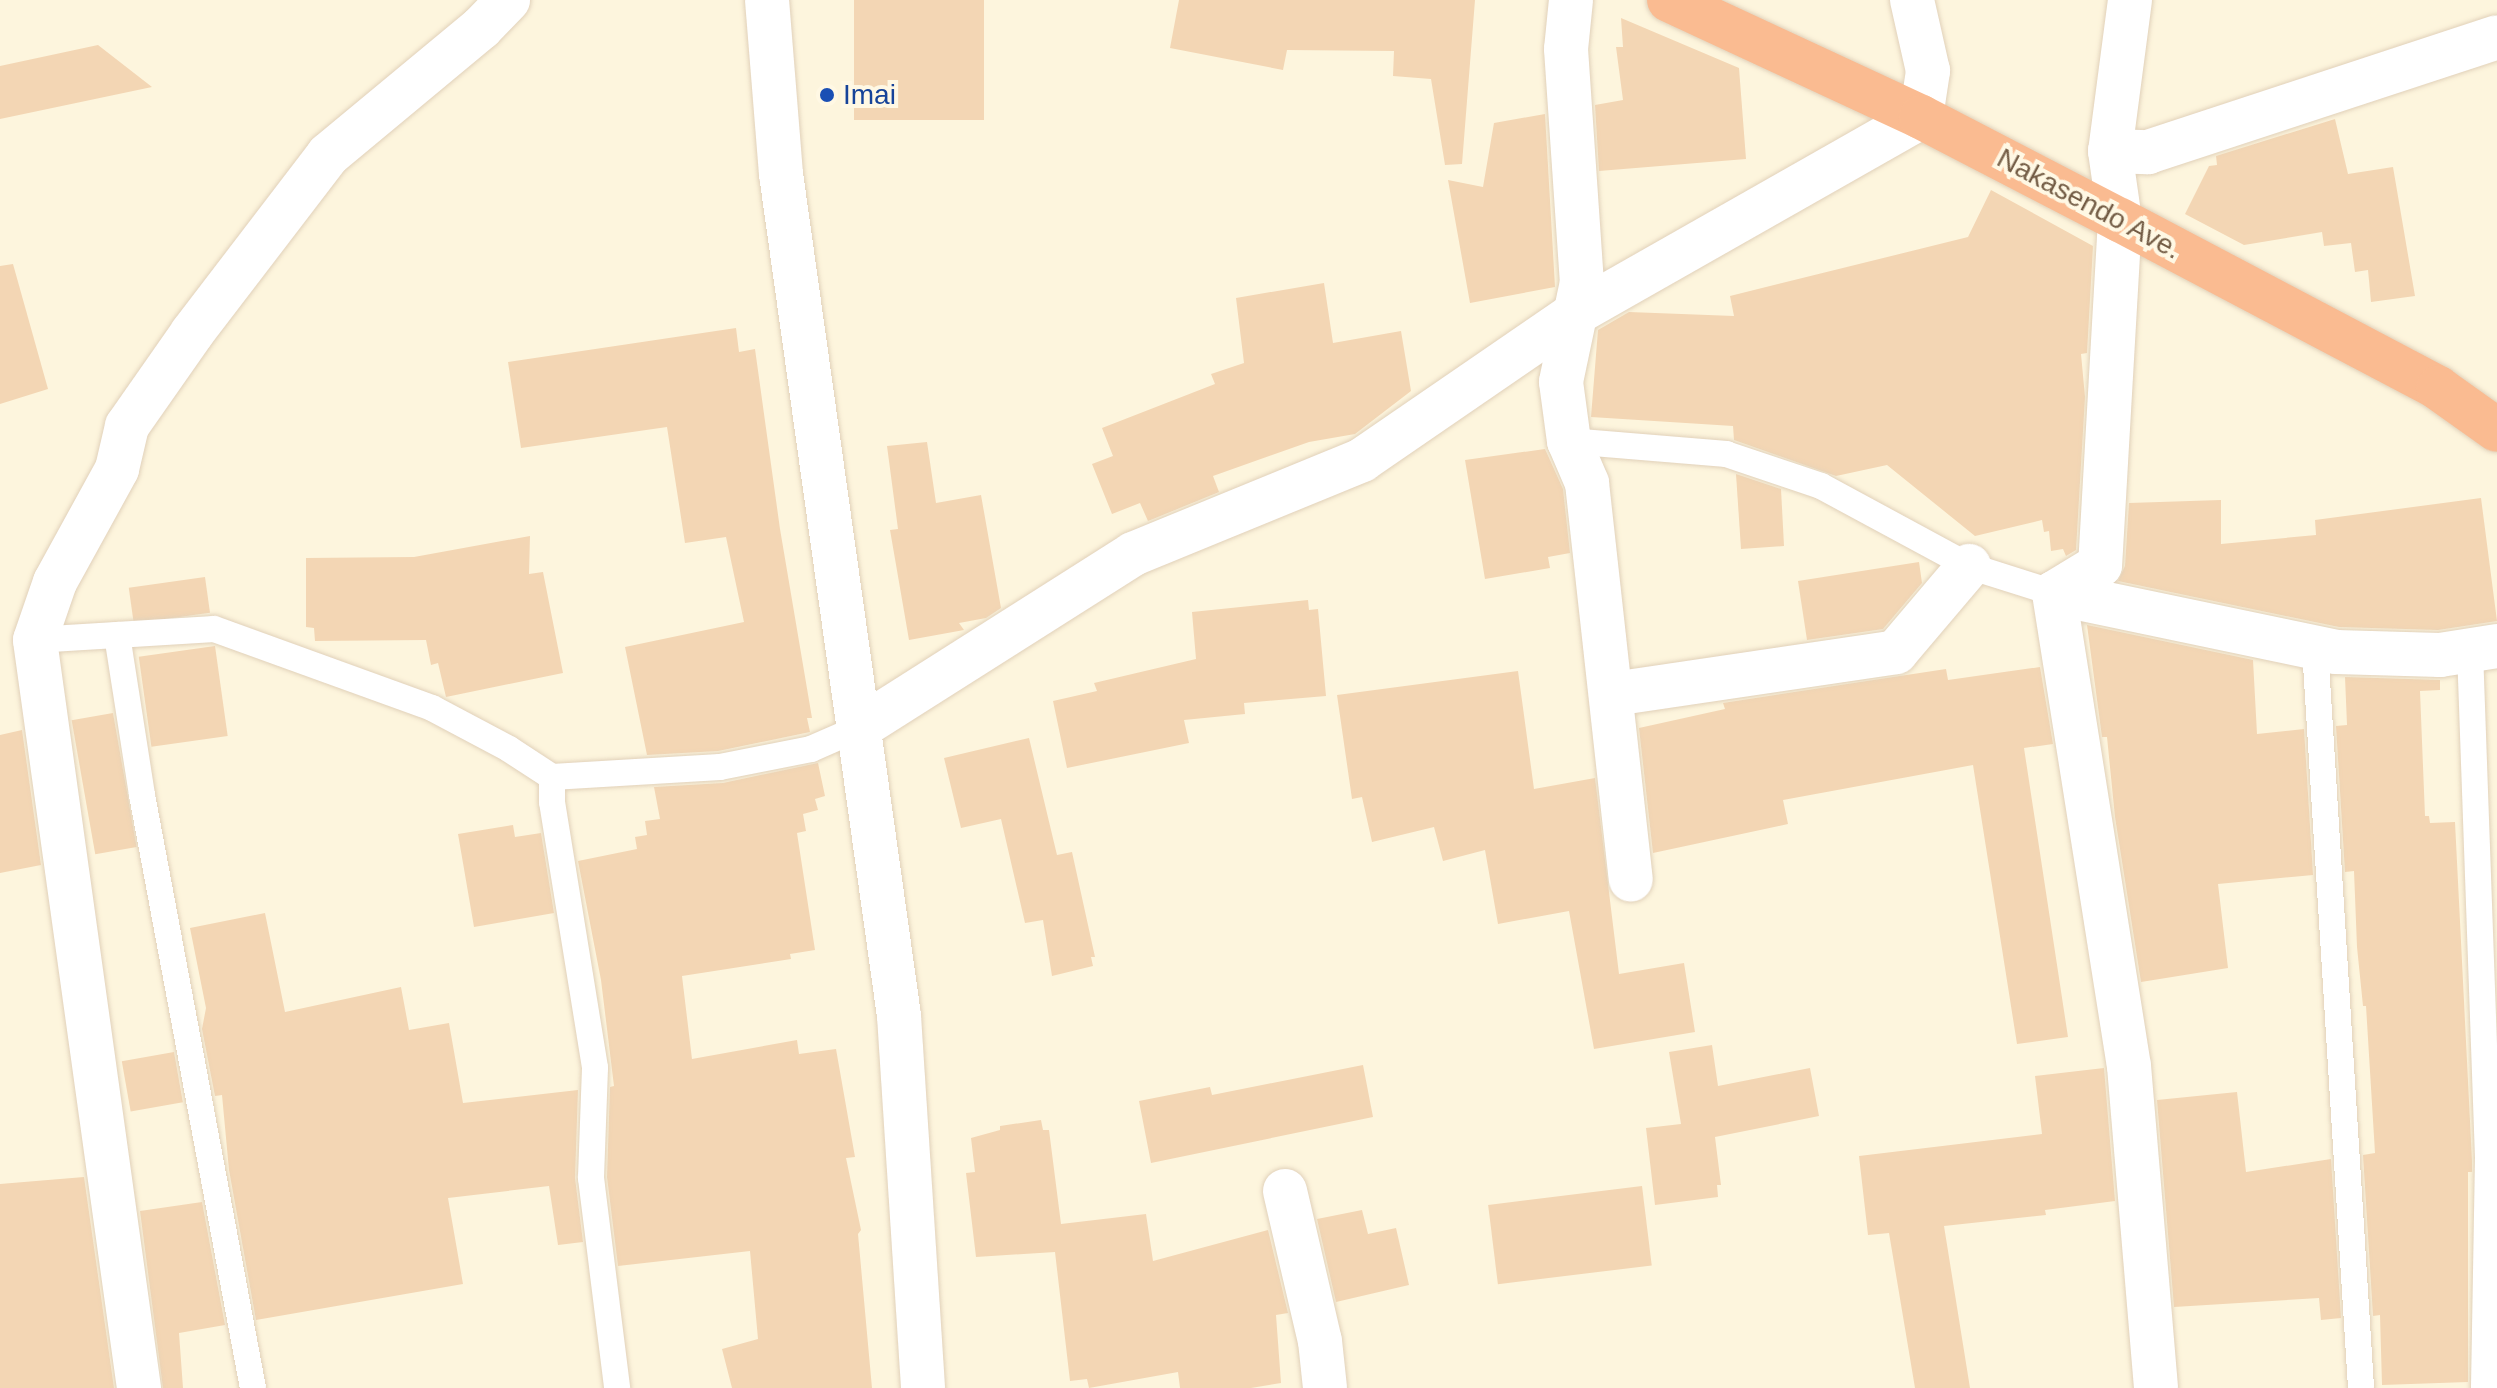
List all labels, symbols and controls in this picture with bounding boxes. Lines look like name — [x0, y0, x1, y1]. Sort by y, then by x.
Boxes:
place label: Imai — [843, 78, 896, 112]
marker: Imai — [818, 86, 836, 104]
street label: Nakasendo Ave. — [1991, 141, 2187, 267]

